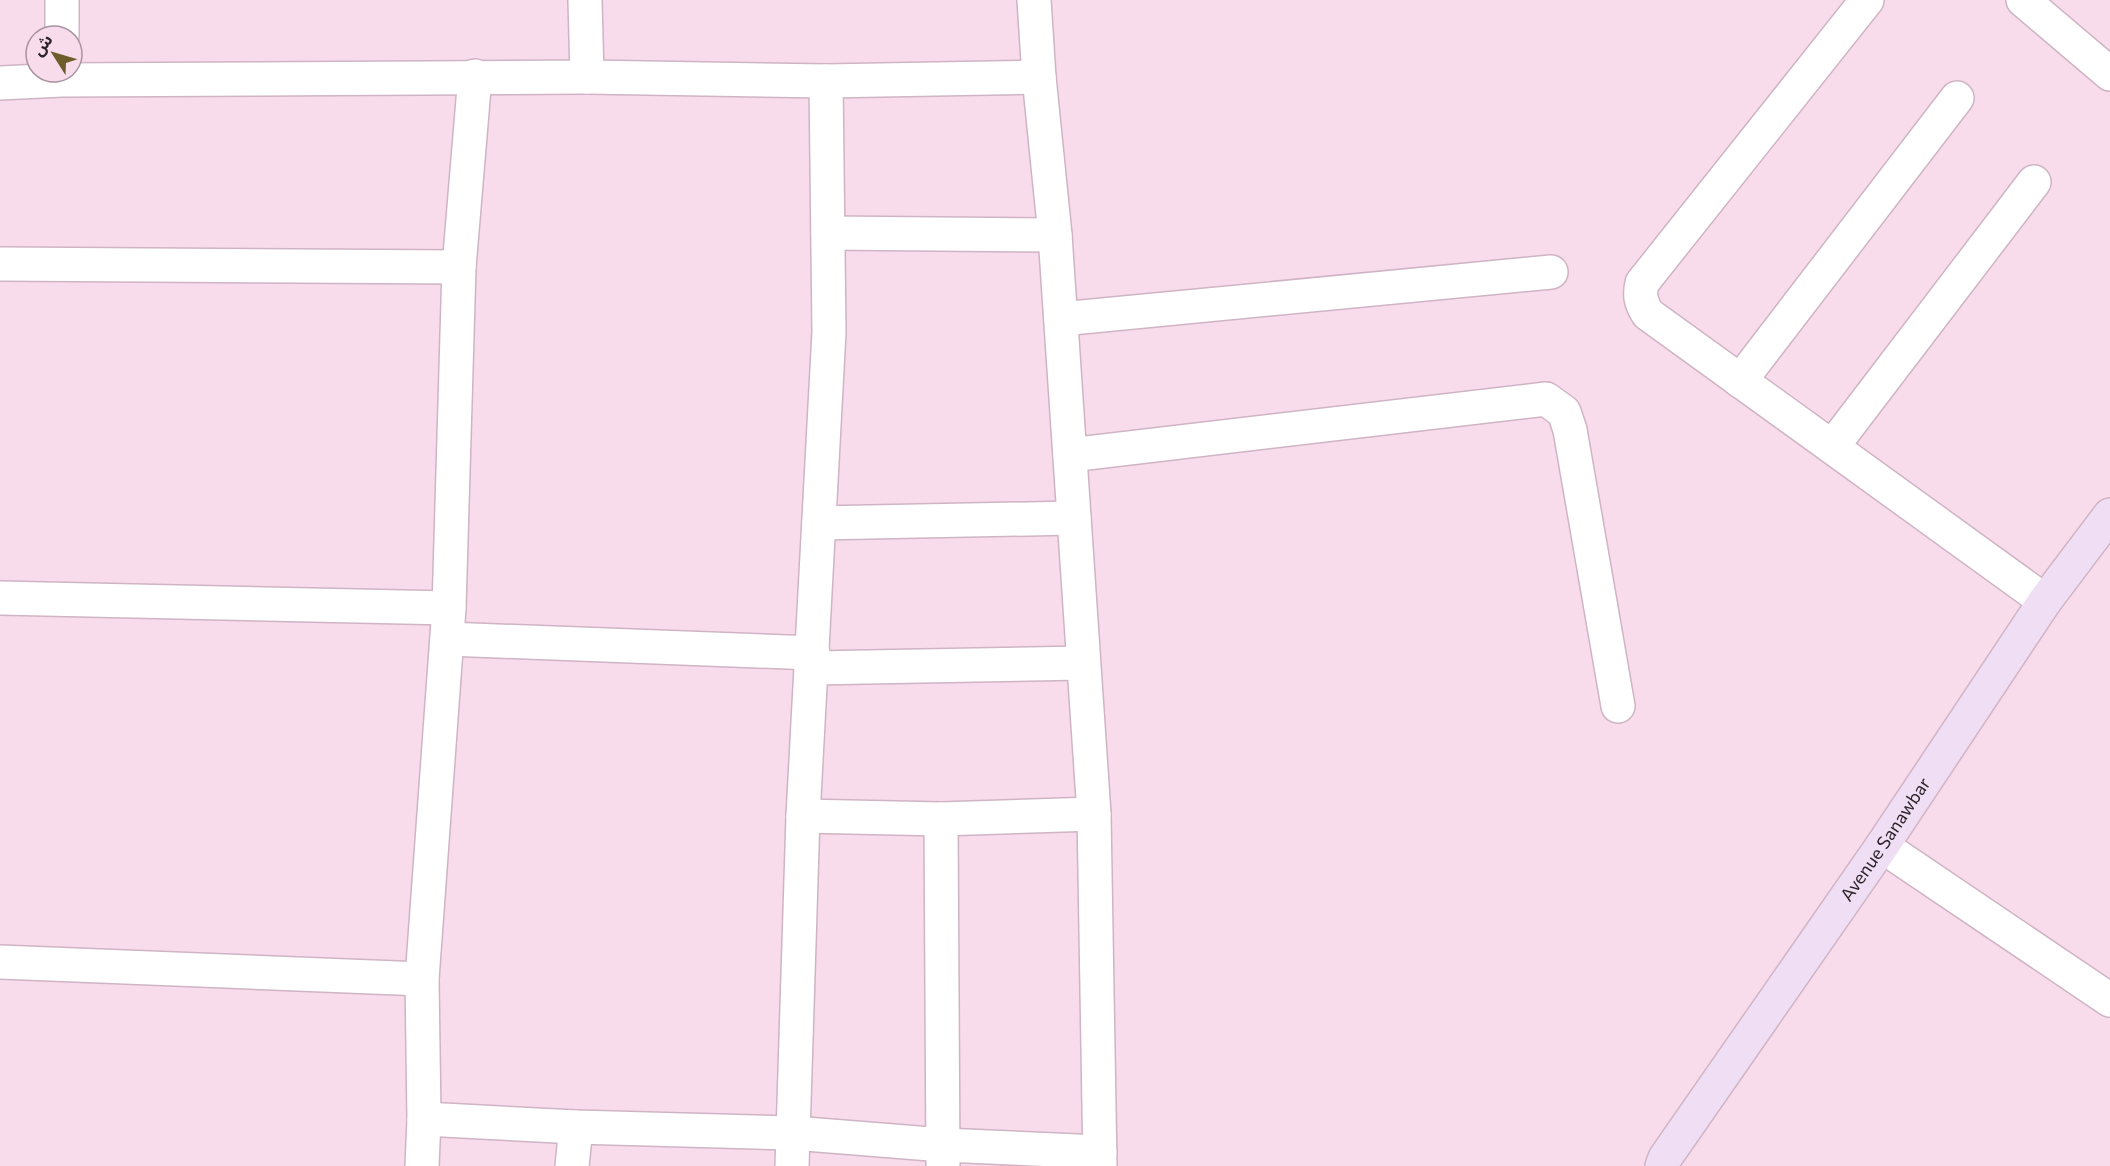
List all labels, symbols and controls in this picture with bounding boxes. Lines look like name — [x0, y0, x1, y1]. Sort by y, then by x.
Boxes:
north arrow — [24, 24, 84, 84]
text: ش — [27, 30, 57, 60]
street label: Avenue Sanawbar — [1835, 773, 1935, 905]

